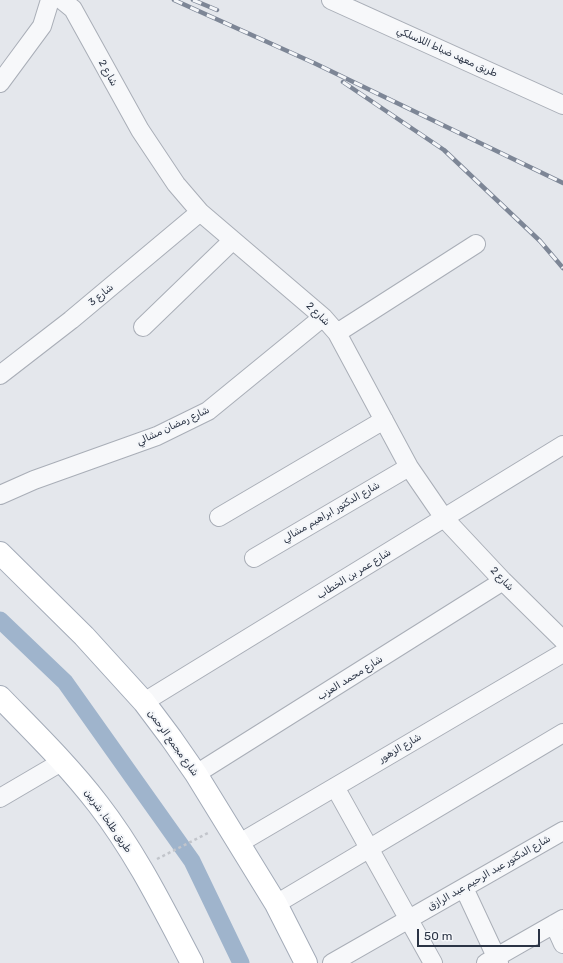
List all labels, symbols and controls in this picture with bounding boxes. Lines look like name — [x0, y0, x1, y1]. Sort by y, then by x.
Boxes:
street label: طريق معهد ضباط اللاسلكي — [395, 24, 499, 80]
street label: شارع 2 — [96, 58, 120, 88]
street label: شارع 3 — [86, 281, 116, 309]
street label: شارع 2 — [304, 300, 332, 328]
street label: شارع رمضان مشالي — [135, 404, 211, 448]
street label: شارع الدكتور ابراهيم مشالي — [280, 479, 382, 545]
street label: شارع عمر بن الخطاب — [315, 546, 393, 602]
street label: شارع 2 — [488, 565, 516, 593]
street label: شارع محمد العزب — [315, 653, 385, 703]
street label: شارع مجمع الرحمن — [145, 707, 201, 779]
street label: شارع الزهور — [377, 731, 423, 765]
street label: طريق طلخا, شربين — [82, 787, 134, 855]
street label: شارع الدكتور عبد الرحيم عبد الرازق — [425, 833, 553, 913]
scale bar — [419, 921, 542, 947]
text: 50 m — [424, 929, 452, 943]

